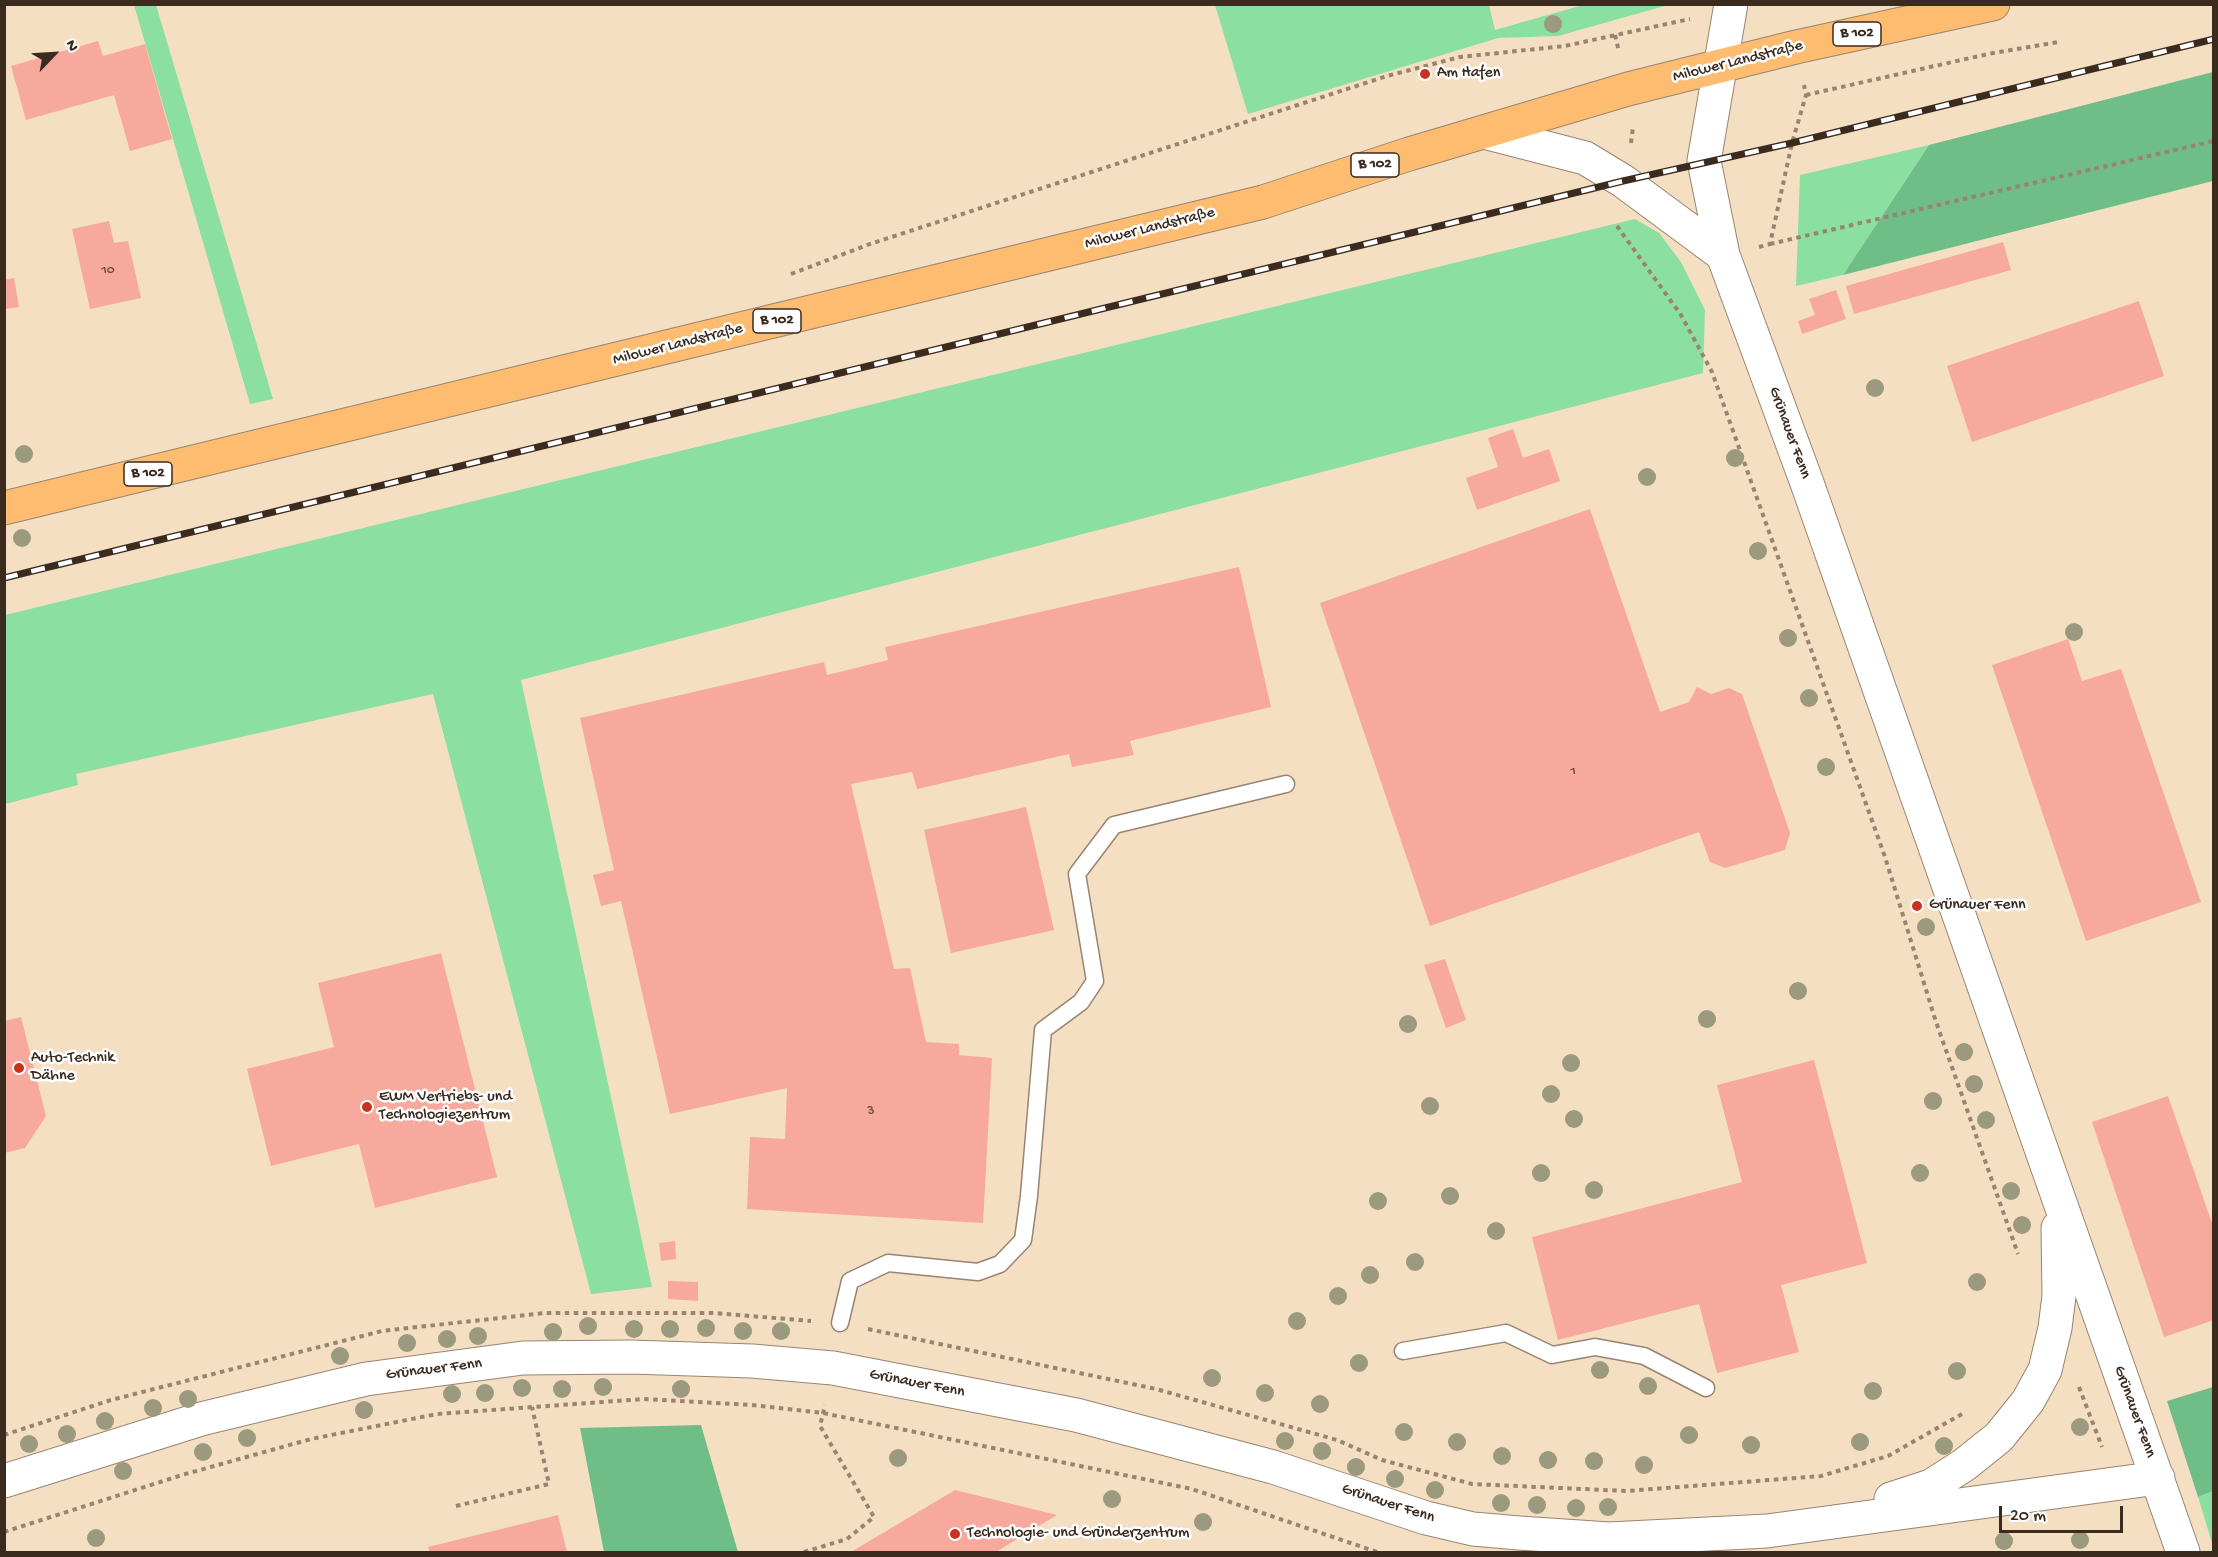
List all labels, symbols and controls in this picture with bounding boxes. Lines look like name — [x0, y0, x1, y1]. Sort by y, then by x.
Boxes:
road number: B 102 — [1833, 22, 1881, 46]
north arrow — [24, 24, 84, 84]
text: N — [60, 37, 82, 55]
street label: Milower Landstraße — [1671, 37, 1805, 87]
place label: Am Hafen — [1437, 64, 1500, 84]
marker: Am Hafen — [1418, 67, 1432, 81]
road number: B 102 — [1351, 153, 1399, 177]
street label: Milower Landstraße — [1083, 204, 1217, 254]
house number: 10 — [101, 263, 115, 279]
road number: B 102 — [753, 309, 801, 333]
street label: Milower Landstraße — [611, 320, 745, 370]
street label: Grünauer Fenn — [1763, 384, 1815, 482]
road number: B 102 — [124, 462, 172, 486]
house number: 1 — [1570, 764, 1576, 780]
place label: Grünauer Fenn — [1929, 896, 2026, 916]
marker: Grünauer Fenn — [1910, 899, 1924, 913]
place label: Auto-Technik Dähne — [31, 1049, 114, 1087]
marker: Auto-Technik Dähne — [12, 1061, 26, 1075]
place label: EWM Vertriebs- und Technologiezentrum — [379, 1088, 512, 1126]
marker: EWM Vertriebs- und Technologiezentrum — [360, 1100, 374, 1114]
house number: 3 — [867, 1104, 875, 1120]
street label: Grünauer Fenn — [385, 1355, 483, 1385]
street label: Grünauer Fenn — [2108, 1363, 2160, 1461]
street label: Grünauer Fenn — [868, 1365, 966, 1403]
street label: Grünauer Fenn — [1339, 1480, 1437, 1528]
scale bar — [2002, 1494, 2126, 1532]
text: 20 m — [2010, 1506, 2046, 1527]
place label: Technologie- und Gründerzentrum — [967, 1524, 1189, 1544]
marker: Technologie- und Gründerzentrum — [948, 1527, 962, 1541]

